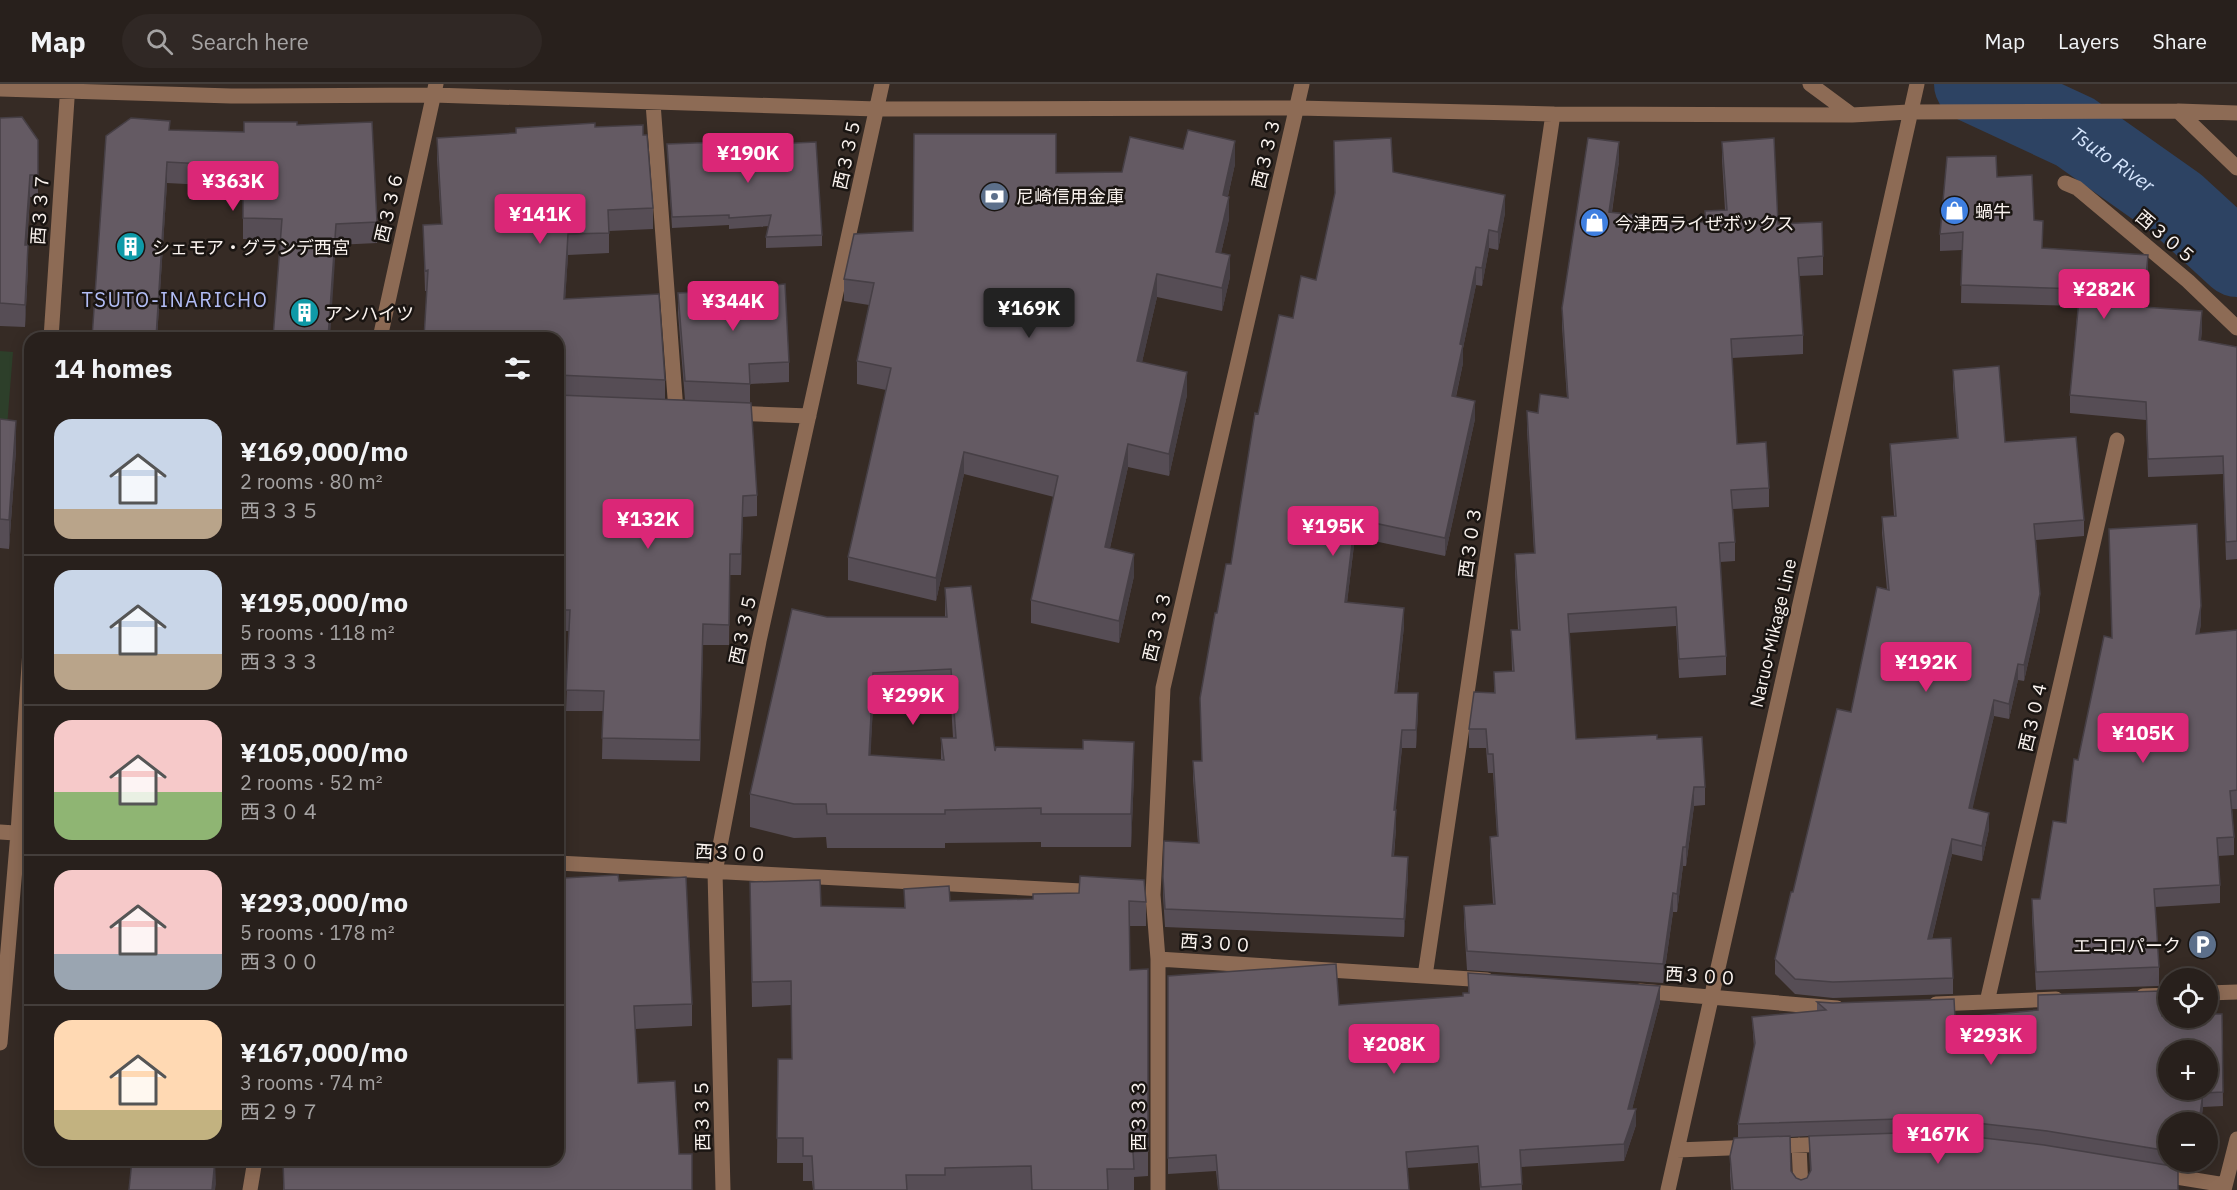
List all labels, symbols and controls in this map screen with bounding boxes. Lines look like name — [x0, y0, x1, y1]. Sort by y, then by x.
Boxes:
search box — [122, 14, 542, 68]
text: Map — [30, 23, 86, 60]
icon: search — [143, 25, 176, 58]
text: Search here — [191, 27, 309, 56]
text: Map — [1985, 27, 2025, 55]
text: Layers — [2058, 27, 2120, 55]
text: Share — [2153, 27, 2207, 55]
street label: 西３３３ — [1247, 115, 1285, 191]
street label: 西３３５ — [828, 116, 866, 192]
water label: Tsuto River — [2065, 120, 2161, 198]
pin: ¥190K — [706, 133, 790, 184]
text: ¥190K — [717, 139, 779, 166]
pin: ¥363K — [191, 161, 275, 212]
text: ¥363K — [202, 167, 264, 194]
street label: 西３３６ — [370, 169, 408, 245]
street label: 西３３７ — [26, 172, 54, 246]
bank icon: 尼崎信用金庫 — [979, 180, 1011, 212]
place label: 尼崎信用金庫 — [1016, 185, 1124, 208]
pin: ¥141K — [498, 194, 582, 245]
shop icon: 蝸牛 — [1938, 195, 1970, 227]
text: ¥141K — [509, 200, 571, 227]
place label: 蝸牛 — [1975, 200, 2011, 223]
street label: 西３０５ — [2131, 205, 2201, 269]
shop icon: 今津西ライぜボックス — [1578, 207, 1610, 239]
place label: 今津西ライぜボックス — [1615, 212, 1794, 235]
building icon: シェモア・グランデ西宮 — [115, 231, 147, 263]
place label: シェモア・グランデ西宮 — [152, 236, 350, 259]
pin: ¥282K — [2062, 269, 2146, 320]
text: ¥282K — [2073, 275, 2135, 302]
pin: ¥344K — [691, 281, 775, 332]
district label: TSUTO-INARICHO — [82, 286, 268, 313]
text: ¥344K — [702, 287, 764, 314]
pin: ¥169K — [987, 288, 1071, 339]
text: ¥169K — [998, 294, 1060, 321]
building icon: アンハイツ — [288, 297, 320, 329]
place label: アンハイツ — [325, 302, 414, 325]
text: 14 homes — [54, 351, 172, 385]
icon: filters — [501, 352, 534, 385]
text: ¥169,000/mo — [240, 434, 408, 468]
icon: home — [102, 443, 174, 515]
text: 2 rooms · 80 m² — [240, 468, 383, 495]
text: 西３３５ — [240, 497, 320, 524]
pin: ¥132K — [606, 499, 690, 550]
text: ¥132K — [617, 505, 679, 532]
street label: 西３０３ — [1454, 505, 1486, 579]
pin: ¥195K — [1291, 506, 1375, 557]
text: ¥195K — [1302, 512, 1364, 539]
street label: Naruo-Mikage Line — [1745, 556, 1801, 710]
text: ¥195,000/mo — [240, 585, 408, 619]
street label: 西３３３ — [1138, 588, 1176, 664]
street label: 西３３５ — [724, 591, 762, 667]
icon: home — [102, 594, 174, 666]
text: 5 rooms · 118 m² — [240, 619, 395, 646]
pin: ¥192K — [1884, 642, 1968, 693]
text: 西３３３ — [240, 648, 320, 675]
text: ¥192K — [1895, 648, 1957, 675]
pin: ¥299K — [871, 675, 955, 726]
street label: 西３０４ — [2014, 678, 2052, 754]
text: ¥299K — [882, 681, 944, 708]
pin: ¥105K — [2101, 713, 2185, 764]
text: ¥105K — [2112, 719, 2174, 746]
text: ¥105,000/mo — [240, 735, 408, 769]
icon: home — [102, 744, 174, 816]
text: 2 rooms · 52 m² — [240, 769, 383, 796]
text: 西３０４ — [240, 798, 320, 825]
street label: 西３００ — [694, 840, 768, 866]
text: ¥293,000/mo — [240, 885, 408, 919]
icon: home — [102, 894, 174, 966]
text: 5 rooms · 178 m² — [240, 919, 395, 946]
street label: 西３００ — [1179, 929, 1253, 957]
parking icon: エコロパーク — [2186, 929, 2218, 961]
place label: エコロパーク — [2073, 934, 2181, 957]
text: 西３００ — [240, 948, 320, 975]
street label: 西３００ — [1664, 962, 1738, 990]
map controls — [2158, 968, 2218, 1172]
button: locate — [2158, 968, 2218, 1028]
pin: ¥293K — [1949, 1015, 2033, 1066]
text: ¥293K — [1960, 1021, 2022, 1048]
pin: ¥208K — [1352, 1024, 1436, 1075]
text: ¥208K — [1363, 1030, 1425, 1057]
text: ¥167,000/mo — [240, 1035, 408, 1069]
button: + — [2158, 1040, 2218, 1100]
icon: home — [102, 1044, 174, 1116]
text: 3 rooms · 74 m² — [240, 1069, 383, 1096]
street label: 西３３５ — [690, 1079, 714, 1151]
street label: 西３３３ — [1127, 1079, 1150, 1151]
text: 西２９７ — [240, 1098, 320, 1125]
button: − — [2158, 1112, 2218, 1172]
pin: ¥167K — [1896, 1114, 1980, 1165]
text: ¥167K — [1907, 1120, 1969, 1147]

